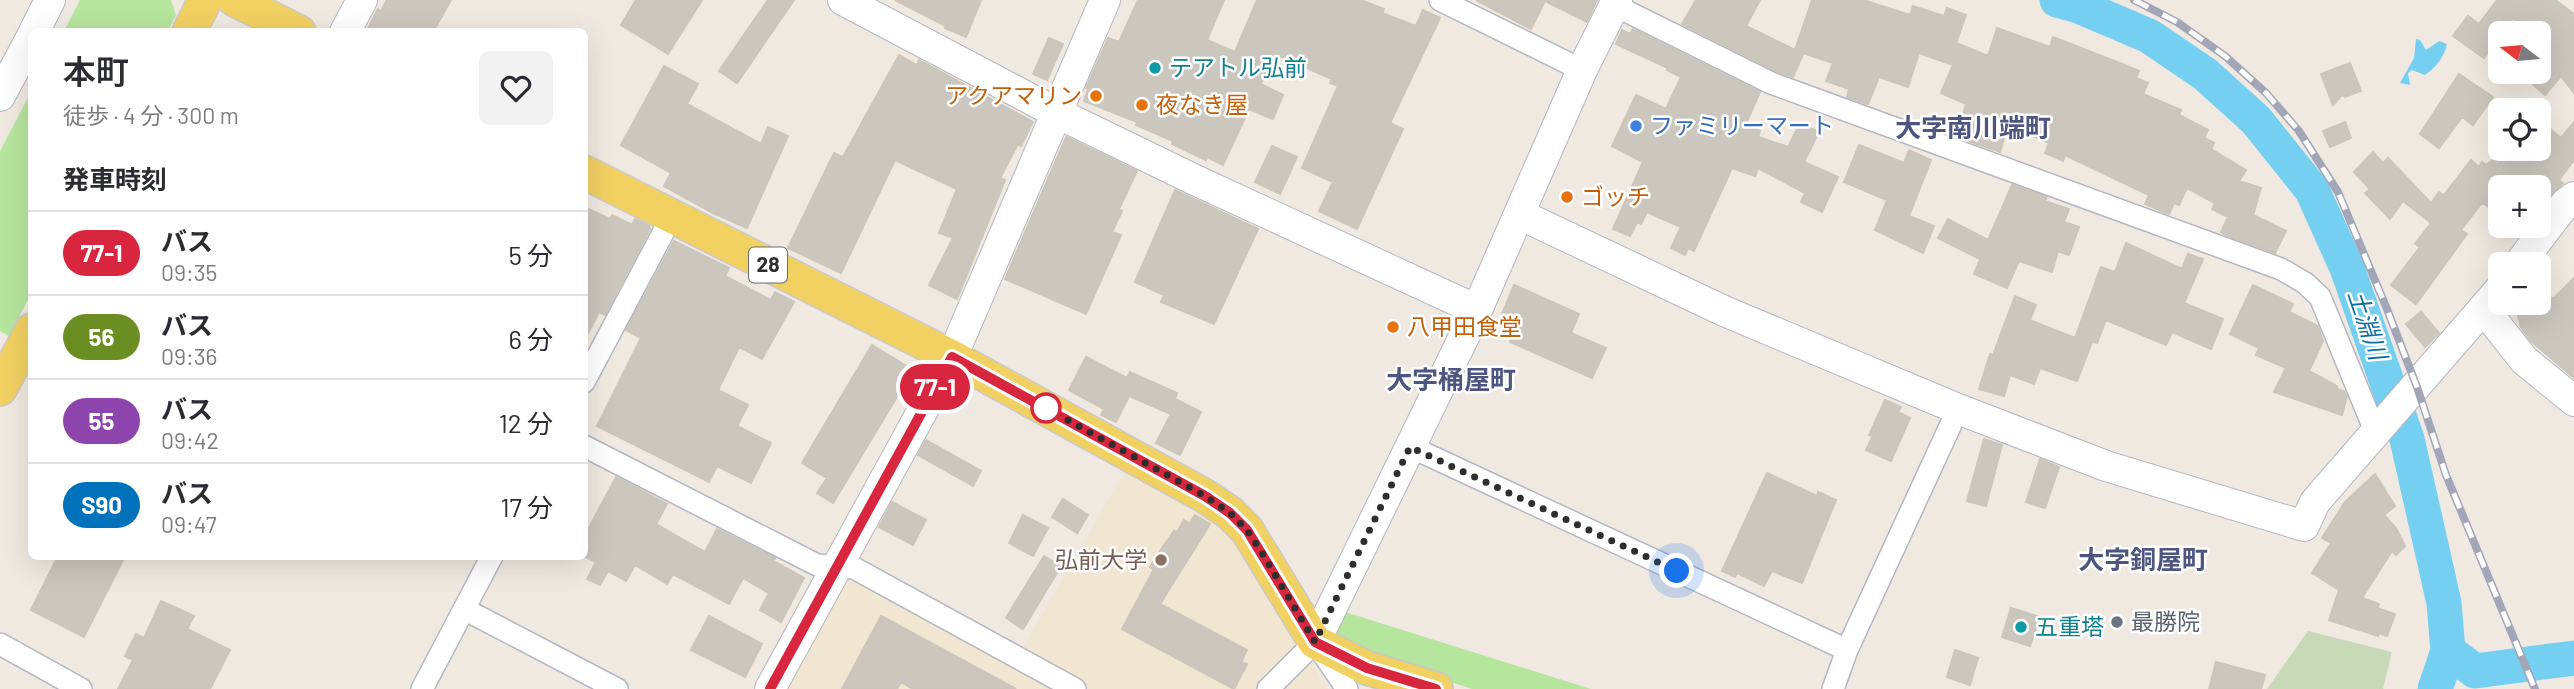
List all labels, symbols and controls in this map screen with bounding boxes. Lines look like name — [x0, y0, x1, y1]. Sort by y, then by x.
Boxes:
north arrow — [2488, 21, 2552, 84]
map controls — [2488, 21, 2551, 315]
text: 本町 — [63, 51, 129, 91]
button: heart — [479, 51, 553, 125]
place label: テアトル弘前 — [1169, 53, 1307, 81]
marker: テアトル弘前 — [1147, 60, 1163, 76]
place label: アクアマリン — [945, 81, 1082, 109]
marker: アクアマリン — [1088, 88, 1104, 104]
place label: 夜なき屋 — [1156, 90, 1248, 118]
marker: 夜なき屋 — [1134, 97, 1150, 113]
button: locate — [2488, 98, 2551, 161]
text: 徒歩 · 4 分 · 300 m — [63, 101, 239, 129]
place label: ファミリーマート — [1650, 111, 1834, 139]
district label: 大字南川端町 — [1895, 111, 2051, 142]
marker: ファミリーマート — [1628, 118, 1644, 134]
text: 発車時刻 — [63, 163, 167, 194]
button: + — [2488, 175, 2551, 238]
place label: ゴッチ — [1581, 182, 1650, 210]
marker: ゴッチ — [1559, 189, 1575, 205]
text: バス — [161, 225, 213, 256]
text: 77-1 — [80, 238, 123, 267]
text: 5 分 — [508, 239, 553, 270]
road number: 28 — [749, 247, 787, 282]
button: − — [2488, 252, 2551, 315]
text: 09:35 — [161, 258, 217, 286]
water label: 土淵川 — [2343, 286, 2395, 366]
text: バス — [161, 309, 213, 340]
place label: 八甲田食堂 — [1407, 312, 1522, 340]
marker: 八甲田食堂 — [1385, 319, 1401, 335]
text: 56 — [89, 322, 114, 351]
text: 6 分 — [508, 323, 553, 354]
text: 09:36 — [161, 342, 217, 370]
district label: 大字桶屋町 — [1386, 363, 1516, 394]
line badge: 77-1 — [886, 364, 984, 410]
text: 77-1 — [914, 372, 956, 401]
text: バス — [161, 393, 213, 424]
unlabelled marker — [1031, 393, 1061, 423]
text: 55 — [89, 406, 114, 435]
text: 12 分 — [499, 407, 553, 438]
text: 09:42 — [161, 426, 219, 454]
text: バス — [161, 477, 213, 508]
text: S90 — [81, 490, 122, 519]
text: 17 分 — [500, 491, 553, 522]
text: 09:47 — [161, 510, 217, 538]
district label: 大字銅屋町 — [2078, 543, 2208, 574]
place label: 弘前大学 — [1055, 545, 1147, 573]
marker: 弘前大学 — [1153, 552, 1169, 568]
your location — [1659, 553, 1694, 588]
place label: 最勝院 — [2131, 607, 2200, 635]
place label: 五重塔 — [2035, 612, 2104, 640]
marker: 最勝院 — [2109, 614, 2125, 630]
marker: 五重塔 — [2013, 619, 2029, 635]

